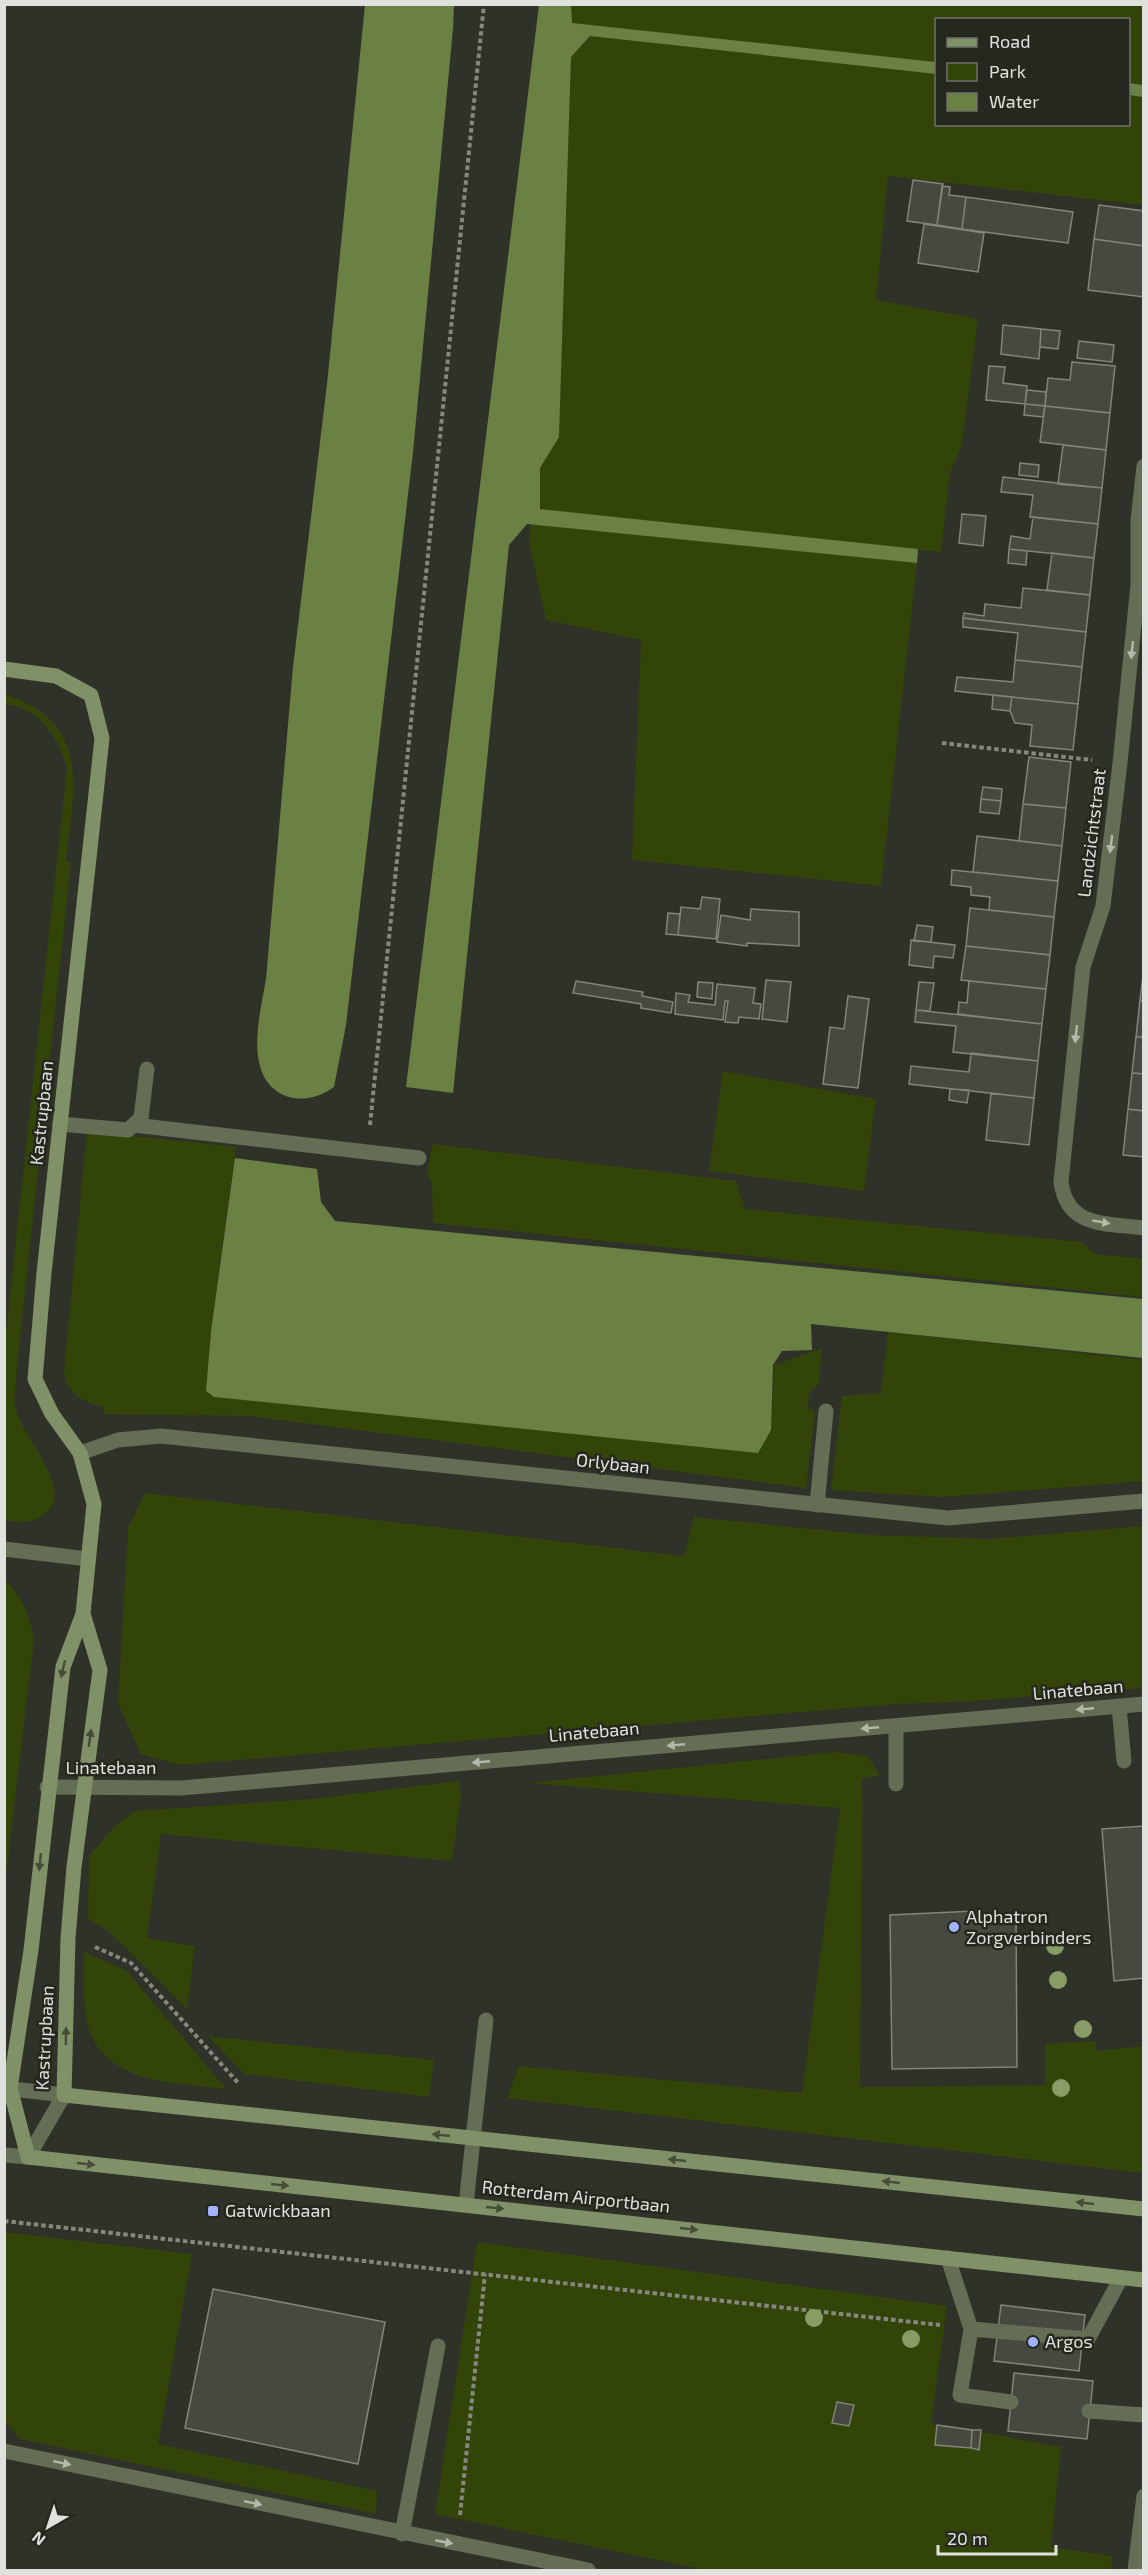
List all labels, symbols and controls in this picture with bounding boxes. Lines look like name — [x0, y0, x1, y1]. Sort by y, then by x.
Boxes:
legend — [935, 18, 1130, 126]
text: Road — [989, 30, 1030, 52]
text: Park — [989, 60, 1026, 82]
text: Water — [989, 90, 1039, 112]
one-way arrow — [1127, 640, 1137, 659]
street label: Landzichtstraat — [1072, 767, 1110, 898]
one-way arrow — [1106, 834, 1115, 853]
one-way arrow — [1071, 1025, 1080, 1044]
street label: Kastrupbaan — [25, 1060, 57, 1166]
one-way arrow — [1092, 1218, 1111, 1227]
street label: Orlybaan — [575, 1448, 651, 1478]
one-way arrow — [58, 1660, 68, 1678]
street label: Linatebaan — [1032, 1674, 1124, 1704]
one-way arrow — [1076, 1704, 1095, 1714]
street label: Linatebaan — [548, 1716, 640, 1746]
one-way arrow — [860, 1723, 879, 1733]
one-way arrow — [86, 1728, 95, 1747]
one-way arrow — [666, 1740, 685, 1750]
street label: Linatebaan — [65, 1756, 157, 1778]
one-way arrow — [472, 1757, 491, 1767]
one-way arrow — [35, 1853, 45, 1872]
place label: Alphatron Zorgverbinders — [966, 1905, 1091, 1948]
marker: Alphatron Zorgverbinders — [947, 1920, 961, 1934]
street label: Kastrupbaan — [30, 1985, 58, 2091]
one-way arrow — [61, 2027, 71, 2046]
one-way arrow — [431, 2130, 450, 2140]
one-way arrow — [667, 2155, 686, 2165]
one-way arrow — [77, 2159, 96, 2169]
street label: Rotterdam Airportbaan — [481, 2175, 671, 2217]
one-way arrow — [882, 2178, 901, 2187]
one-way arrow — [271, 2180, 290, 2190]
one-way arrow — [1076, 2198, 1095, 2208]
place label: Gatwickbaan — [225, 2199, 331, 2221]
one-way arrow — [486, 2203, 505, 2213]
marker: Gatwickbaan — [206, 2204, 220, 2218]
one-way arrow — [679, 2224, 698, 2234]
place label: Argos — [1045, 2330, 1093, 2352]
marker: Argos — [1026, 2335, 1040, 2349]
one-way arrow — [53, 2459, 72, 2468]
north arrow — [18, 2497, 78, 2557]
one-way arrow — [243, 2499, 262, 2508]
scale bar — [938, 2518, 1056, 2556]
text: 20 m — [947, 2527, 988, 2549]
text: N — [28, 2528, 49, 2550]
one-way arrow — [435, 2538, 454, 2547]

